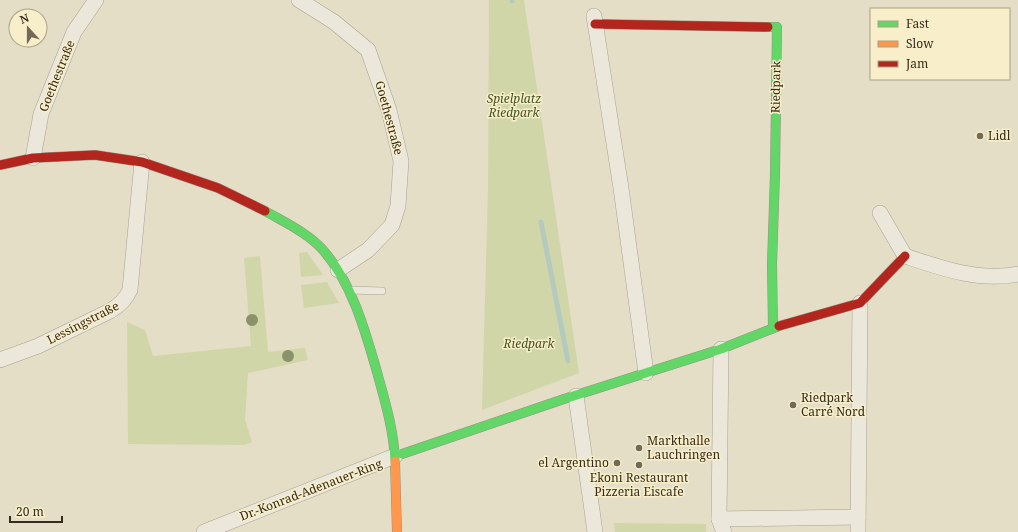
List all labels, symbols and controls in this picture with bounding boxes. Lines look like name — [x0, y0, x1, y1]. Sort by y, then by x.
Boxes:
north arrow — [8, 8, 48, 48]
legend — [870, 8, 1010, 80]
text: N — [18, 10, 31, 27]
text: Fast — [906, 15, 929, 32]
text: Slow — [906, 35, 934, 52]
street label: Goethestraße — [34, 37, 79, 114]
text: Jam — [905, 55, 928, 72]
street label: Riedpark — [767, 60, 784, 113]
street label: Goethestraße — [371, 79, 408, 157]
park label: Spielplatz Riedpark — [487, 90, 541, 121]
place label: Lidl — [988, 127, 1011, 144]
marker: Lidl — [975, 131, 985, 141]
street label: Lessingstraße — [44, 297, 122, 348]
park label: Riedpark — [503, 335, 556, 352]
place label: Riedpark Carré Nord — [801, 389, 866, 420]
marker: Riedpark Carré Nord — [788, 400, 798, 410]
place label: Markthalle Lauchringen — [647, 432, 720, 463]
marker: Markthalle Lauchringen — [634, 443, 644, 453]
street label: Dr.-Konrad-Adenauer-Ring — [237, 454, 385, 525]
place label: el Argentino — [538, 454, 609, 471]
marker: el Argentino — [612, 458, 622, 468]
marker: Ekoni Restaurant Pizzeria Eiscafe — [634, 460, 644, 470]
place label: Ekoni Restaurant Pizzeria Eiscafe — [590, 469, 688, 500]
scale bar — [10, 498, 62, 524]
text: 20 m — [16, 503, 44, 520]

